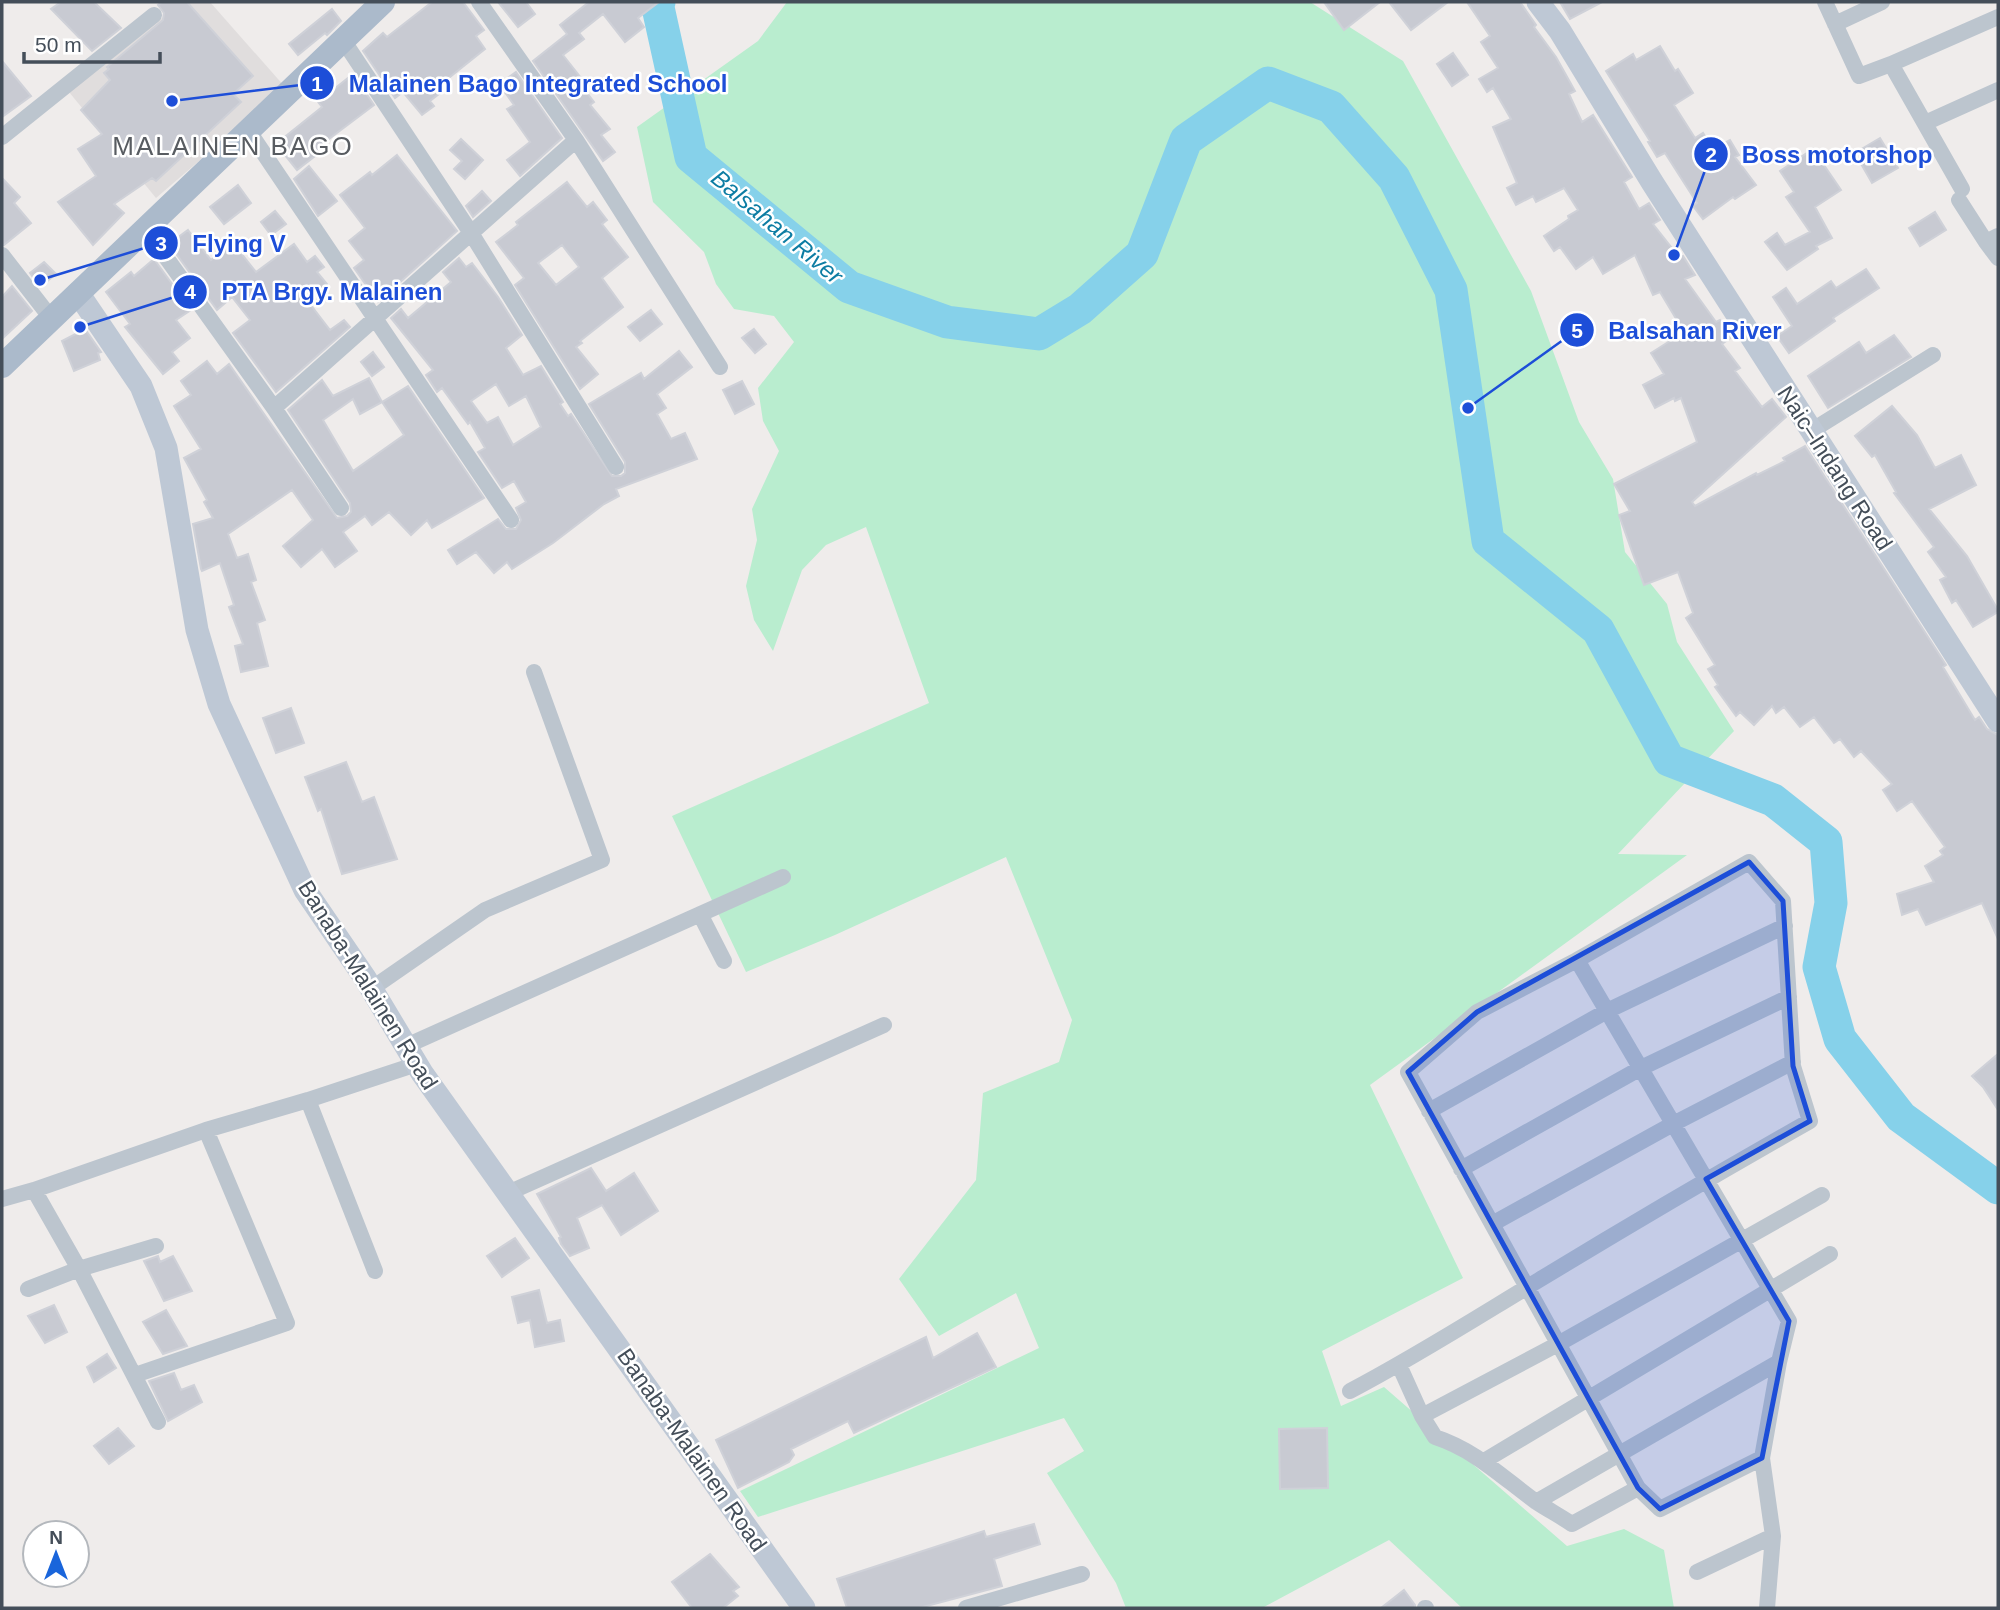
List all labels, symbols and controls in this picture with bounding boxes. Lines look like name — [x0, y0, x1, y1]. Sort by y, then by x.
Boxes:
scale bar — [24, 21, 161, 65]
text: 50 m — [35, 33, 82, 56]
callout: Malainen Bago Integrated School — [299, 61, 741, 106]
text: Malainen Bago Integrated School — [349, 70, 727, 97]
text: 1 — [311, 72, 323, 95]
district label: MALAINEN BAGO — [112, 131, 354, 161]
callout: Boss motorshop — [1693, 132, 1947, 177]
text: Boss motorshop — [1742, 141, 1932, 168]
text: 2 — [1705, 143, 1717, 166]
water label: Balsahan River — [706, 164, 849, 290]
callout: Flying V — [143, 221, 300, 266]
text: Flying V — [192, 230, 286, 257]
text: 3 — [155, 232, 167, 255]
callout: PTA Brgy. Malainen — [172, 269, 457, 314]
text: PTA Brgy. Malainen — [222, 278, 442, 305]
text: 4 — [184, 280, 196, 303]
callout: Balsahan River — [1560, 308, 1796, 353]
text: Balsahan River — [1608, 317, 1782, 344]
text: 5 — [1571, 319, 1583, 342]
street label: Naic–Indang Road — [1772, 381, 1898, 555]
street label: Banaba-Malainen Road — [293, 876, 443, 1094]
street label: Banaba-Malainen Road — [612, 1344, 772, 1556]
north arrow — [21, 1519, 91, 1589]
text: N — [49, 1527, 63, 1548]

